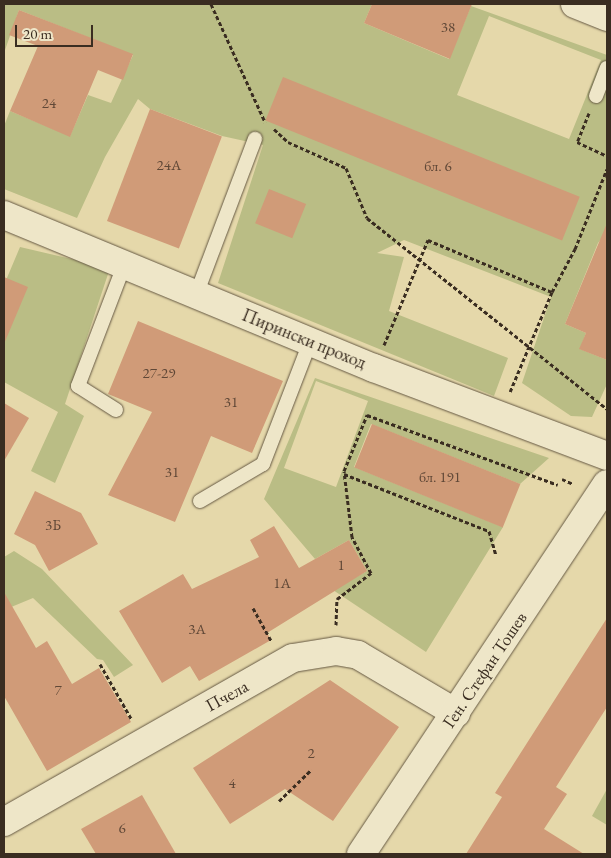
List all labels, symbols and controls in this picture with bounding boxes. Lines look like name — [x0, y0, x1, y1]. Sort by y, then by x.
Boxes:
scale bar — [18, 15, 95, 47]
house number: 38 — [441, 18, 455, 36]
text: 20 m — [23, 24, 52, 43]
house number: 24 — [42, 94, 56, 112]
house number: 24А — [157, 156, 181, 174]
house number: бл. 6 — [424, 157, 452, 175]
street label: Пирински проход — [239, 304, 369, 374]
house number: 27-29 — [143, 364, 175, 382]
house number: 31 — [224, 393, 238, 411]
house number: 31 — [165, 463, 179, 481]
house number: бл. 191 — [419, 468, 461, 486]
house number: 3Б — [45, 516, 61, 534]
house number: 1 — [337, 556, 345, 574]
house number: 1А — [273, 574, 291, 592]
street label: Ген. Стефан Тошев — [438, 608, 532, 732]
house number: 3А — [188, 620, 206, 638]
street label: Пчела — [202, 675, 252, 717]
house number: 7 — [54, 681, 62, 699]
house number: 2 — [307, 744, 315, 762]
house number: 4 — [228, 774, 236, 792]
house number: 6 — [118, 819, 126, 837]

